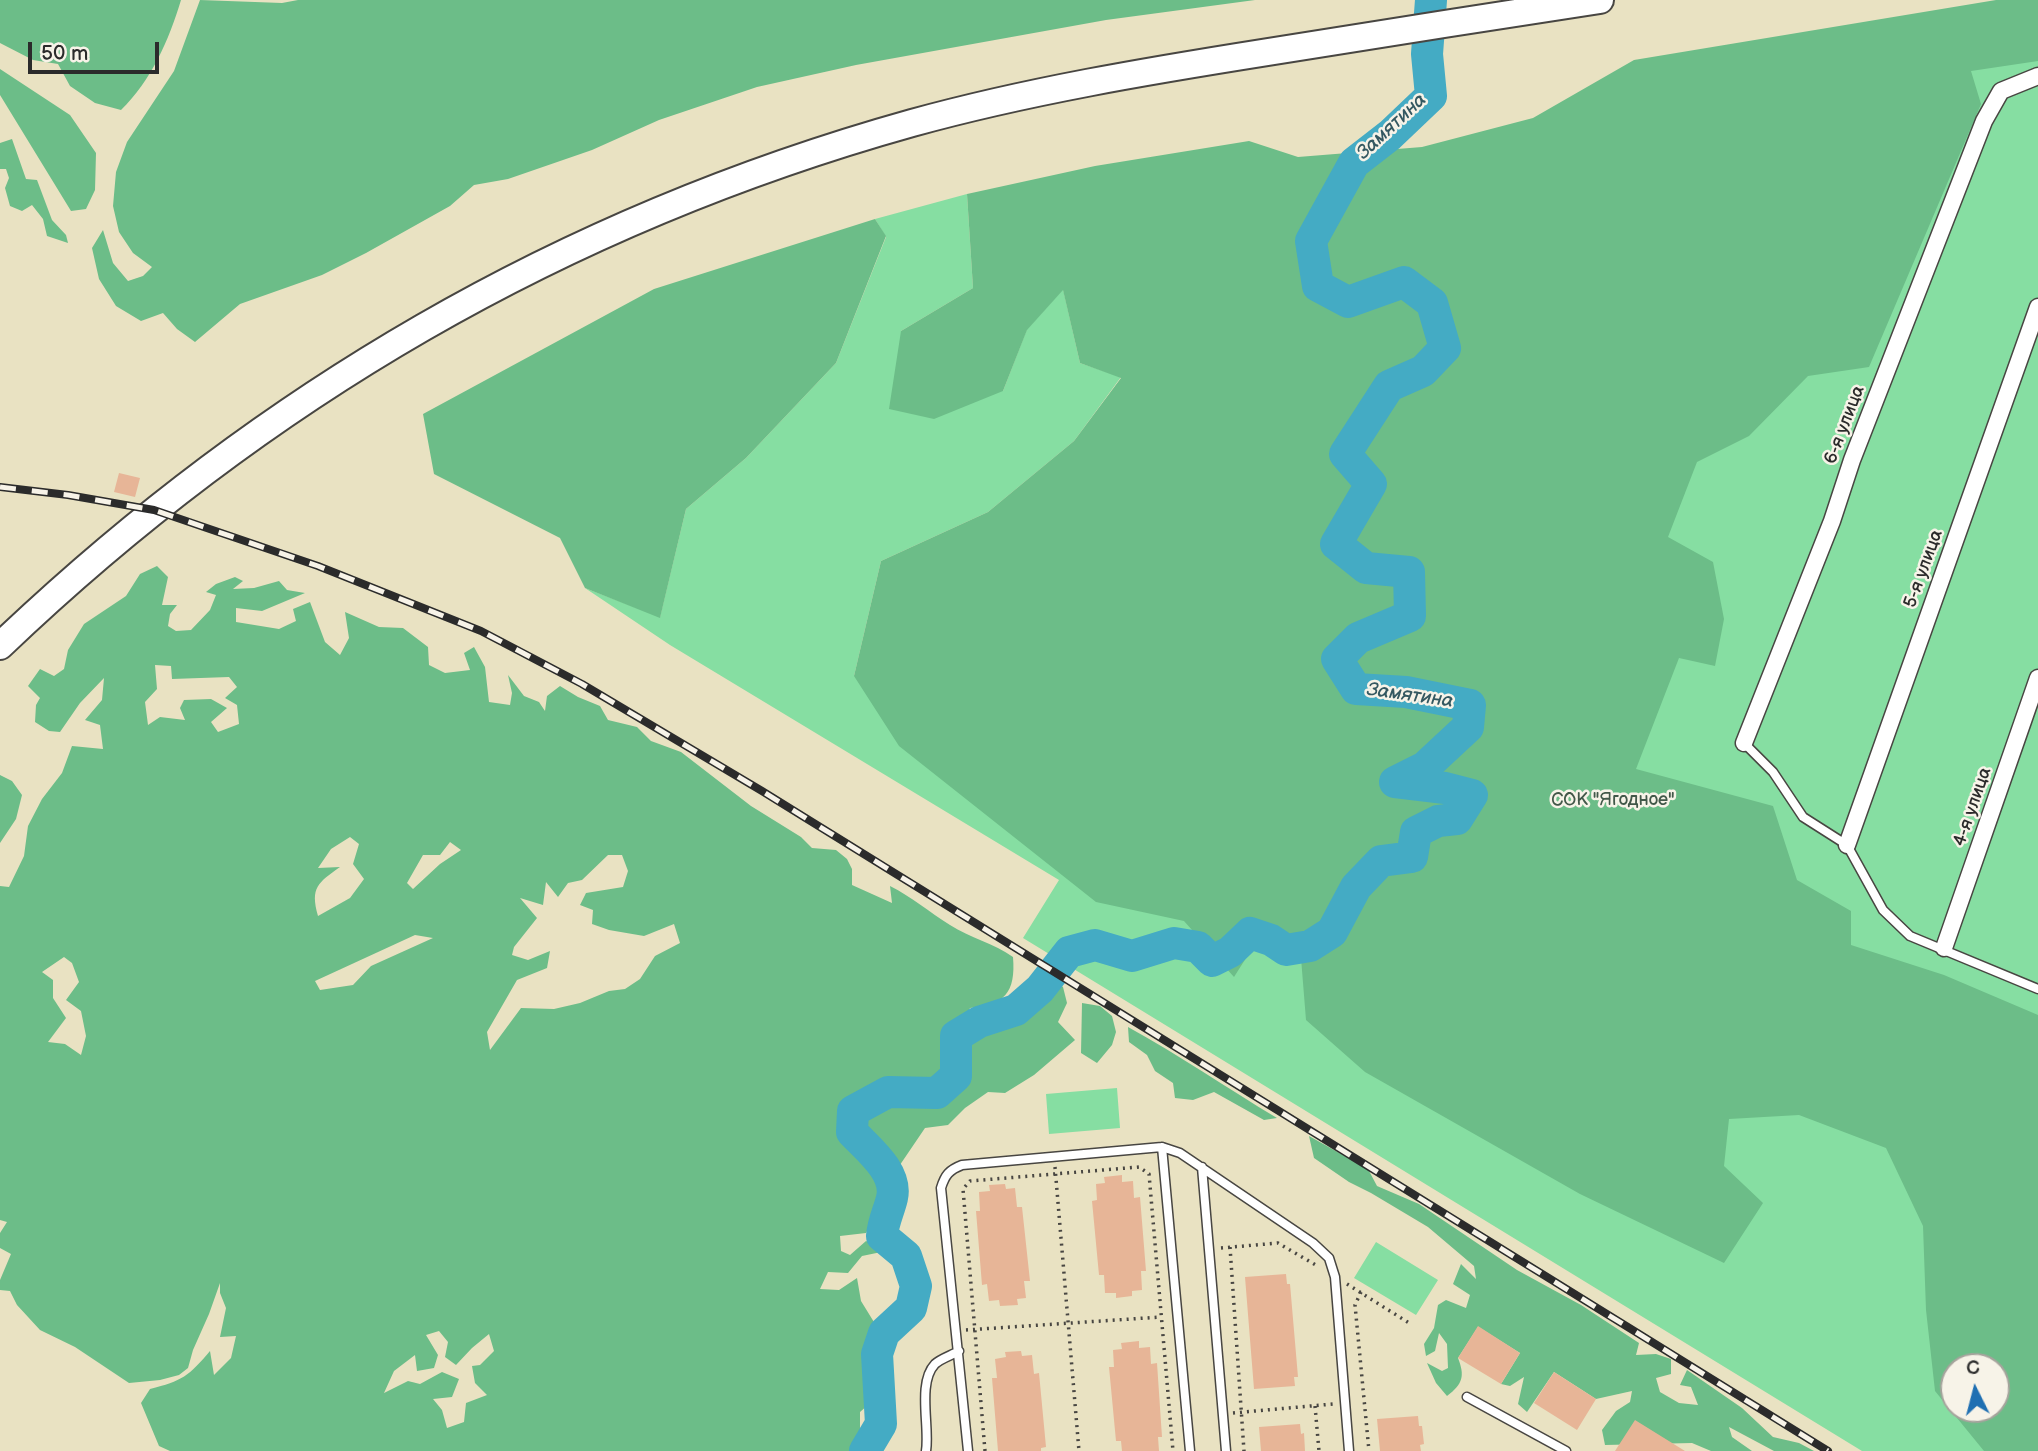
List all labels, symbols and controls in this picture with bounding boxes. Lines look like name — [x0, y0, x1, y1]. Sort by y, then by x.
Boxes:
scale bar — [32, 28, 163, 72]
text: 50 m — [41, 41, 88, 66]
water label: Замятина — [1352, 89, 1432, 165]
street label: 6-я улица — [1820, 383, 1870, 467]
street label: 5-я улица — [1900, 527, 1948, 611]
water label: Замятина — [1365, 679, 1455, 713]
street label: 4-я улица — [1949, 765, 1997, 849]
park label: СОК "Ягодное" — [1551, 789, 1675, 811]
north arrow — [1940, 1353, 2010, 1423]
text: С — [1965, 1356, 1981, 1381]

